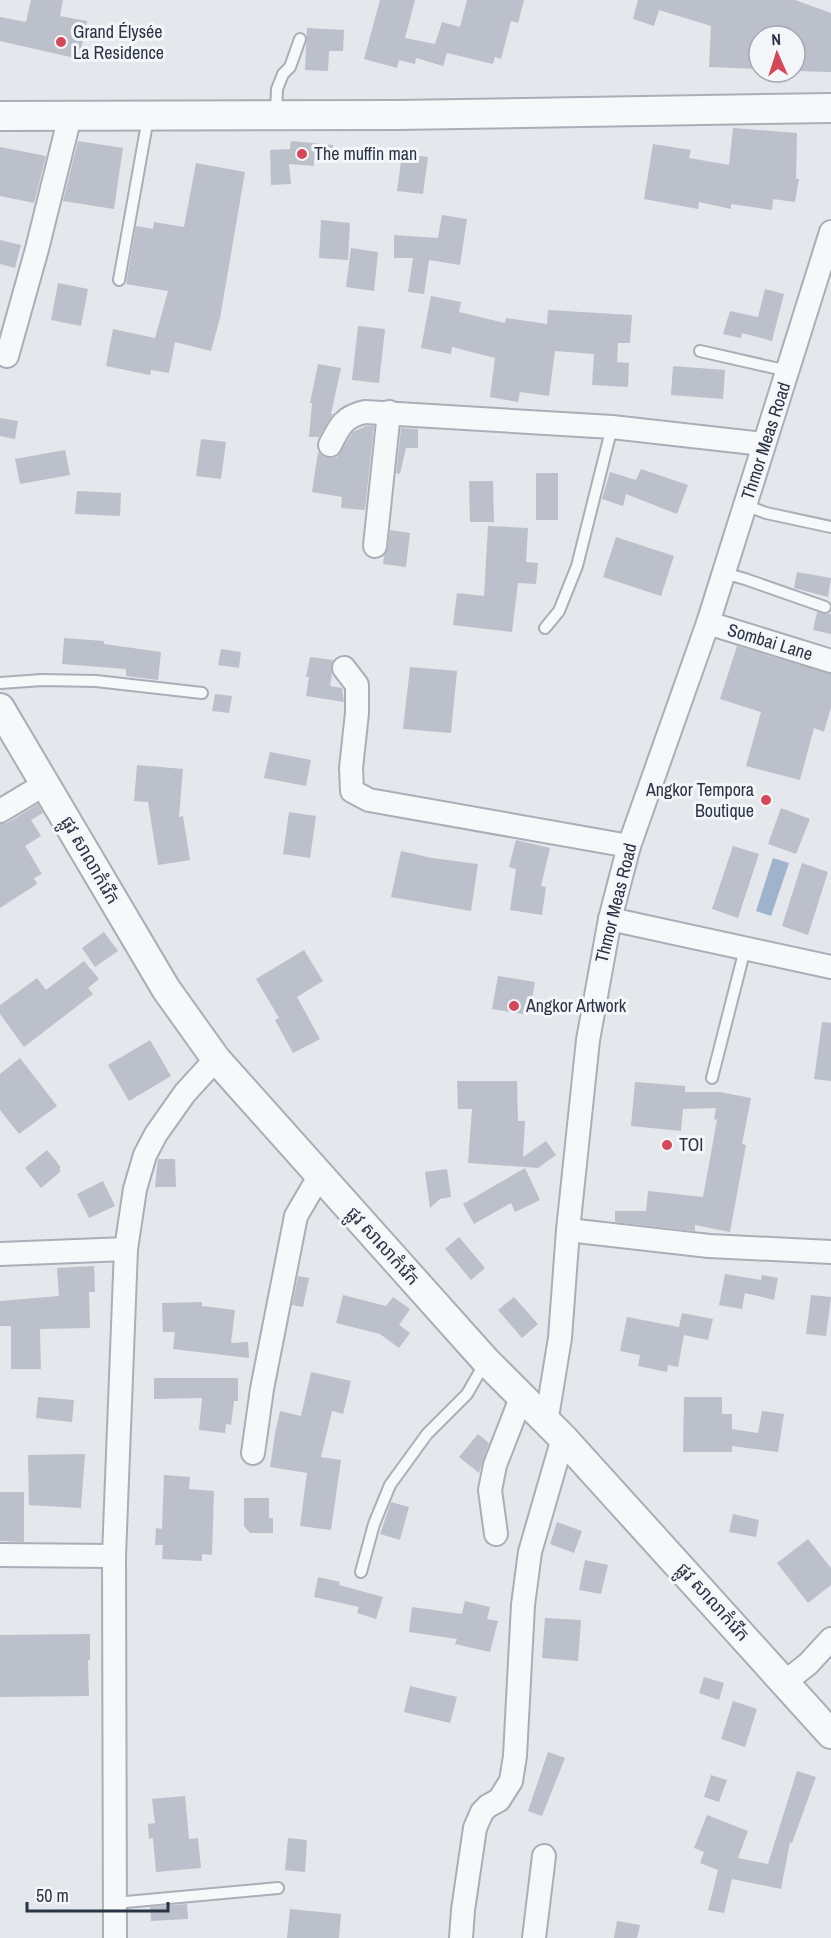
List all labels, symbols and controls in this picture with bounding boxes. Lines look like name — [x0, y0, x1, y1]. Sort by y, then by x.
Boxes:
place label: Grand Élysée La Residence — [73, 19, 164, 65]
north arrow — [747, 24, 807, 84]
text: N — [771, 28, 782, 50]
marker: Grand Élysée La Residence — [54, 35, 68, 49]
place label: The muffin man — [314, 141, 417, 166]
marker: The muffin man — [295, 147, 309, 161]
street label: Thmor Meas Road — [735, 379, 796, 503]
street label: Sombai Lane — [725, 617, 816, 666]
place label: Angkor Tempora Boutique — [645, 777, 754, 823]
marker: Angkor Tempora Boutique — [759, 793, 773, 807]
street label: ផ្លូវ សាលាកំរើក — [51, 811, 126, 911]
street label: Thmor Meas Road — [589, 841, 642, 965]
place label: Angkor Artwork — [525, 993, 627, 1018]
marker: Angkor Artwork — [507, 999, 521, 1013]
place label: TOI — [679, 1132, 703, 1157]
marker: TOI — [660, 1138, 674, 1152]
street label: ផ្លូវ សាលាកំរើក — [338, 1201, 426, 1294]
street label: ផ្លូវ សាលាកំរើក — [668, 1557, 756, 1650]
scale bar — [27, 1875, 168, 1913]
text: 50 m — [36, 1883, 69, 1908]

